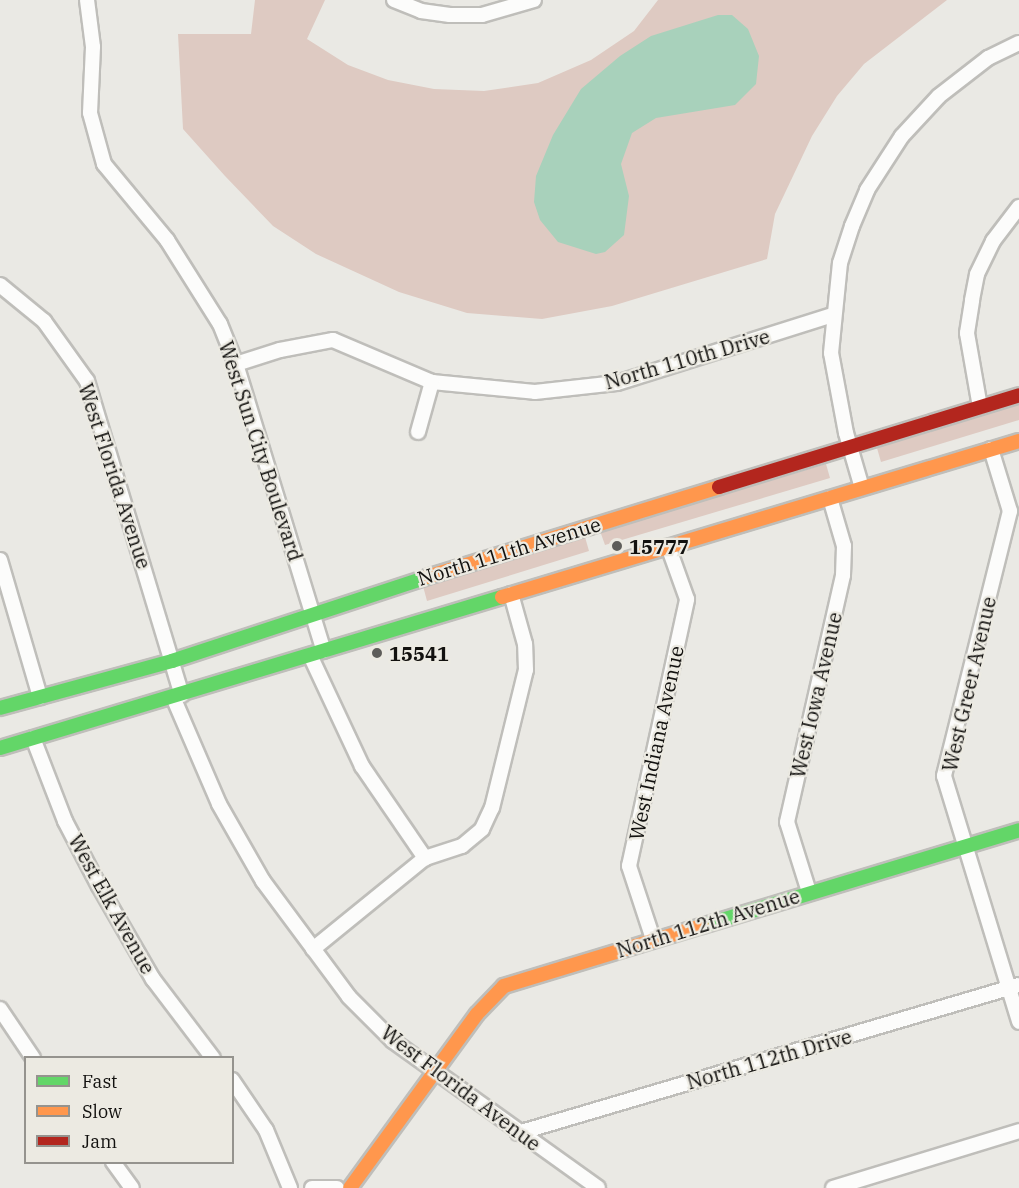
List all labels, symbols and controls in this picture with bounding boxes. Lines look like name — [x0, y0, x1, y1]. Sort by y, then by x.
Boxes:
street label: North 110th Drive — [602, 324, 772, 394]
street label: West Sun City Boulevard — [214, 338, 308, 564]
street label: West Florida Avenue — [74, 380, 156, 572]
street label: North 111th Avenue — [414, 512, 604, 590]
place label: 15777 — [629, 534, 689, 558]
marker: 15777 — [610, 539, 624, 553]
street label: West Greer Avenue — [937, 594, 1001, 774]
street label: West Iowa Avenue — [785, 610, 847, 780]
place label: 15541 — [389, 641, 449, 665]
street label: West Indiana Avenue — [624, 644, 688, 842]
marker: 15541 — [370, 646, 384, 660]
street label: West Elk Avenue — [64, 830, 160, 978]
street label: North 112th Avenue — [613, 884, 803, 962]
street label: West Florida Avenue — [377, 1020, 545, 1156]
street label: North 112th Drive — [684, 1024, 854, 1094]
legend — [24, 1056, 234, 1164]
text: Fast — [82, 1070, 117, 1093]
text: Slow — [82, 1100, 122, 1123]
text: Jam — [82, 1130, 117, 1153]

